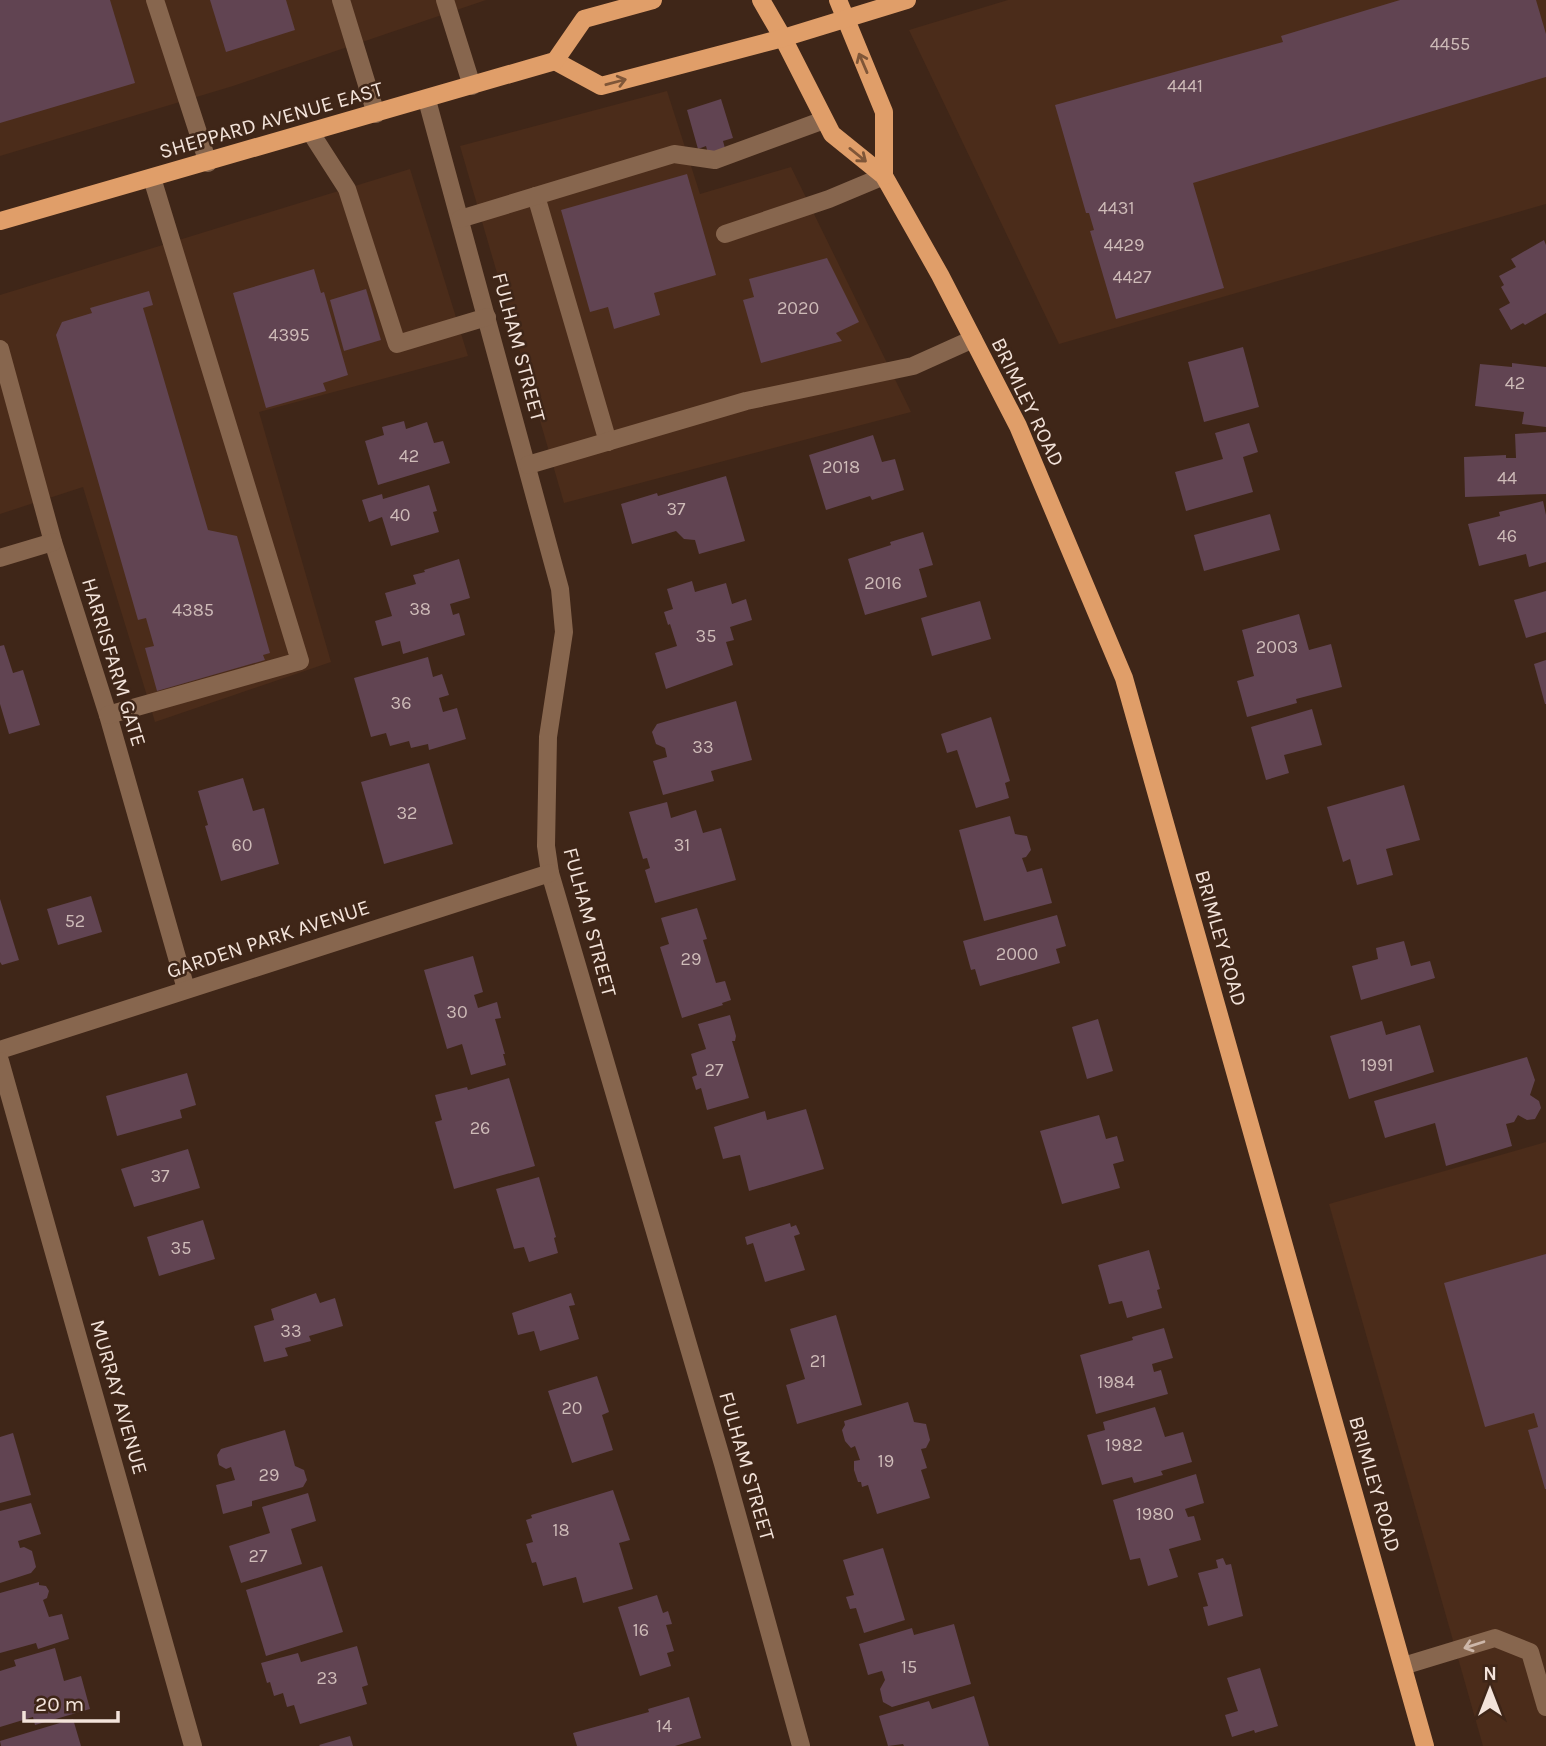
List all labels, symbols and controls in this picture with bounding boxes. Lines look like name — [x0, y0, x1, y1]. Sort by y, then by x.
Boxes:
house number: 4455 — [1430, 33, 1470, 55]
one-way arrow — [856, 53, 869, 75]
one-way arrow — [604, 75, 627, 88]
house number: 4441 — [1167, 75, 1203, 97]
street label: SHEPPARD AVENUE EAST — [156, 76, 386, 163]
one-way arrow — [849, 148, 867, 163]
house number: 4431 — [1098, 197, 1134, 219]
house number: 4429 — [1104, 234, 1144, 256]
house number: 4427 — [1113, 266, 1152, 288]
street label: FULHAM STREET — [488, 270, 551, 425]
house number: 2020 — [777, 297, 819, 319]
house number: 4395 — [268, 324, 310, 346]
street label: BRIMLEY ROAD — [987, 334, 1069, 470]
house number: 42 — [1505, 372, 1525, 394]
house number: 42 — [399, 445, 419, 467]
house number: 2018 — [822, 456, 860, 478]
house number: 44 — [1497, 467, 1517, 489]
house number: 37 — [666, 498, 686, 520]
house number: 40 — [390, 504, 410, 526]
house number: 46 — [1497, 525, 1517, 547]
house number: 2016 — [864, 572, 902, 594]
street label: HARRISFARM GATE — [77, 575, 151, 749]
house number: 38 — [409, 598, 431, 620]
house number: 4385 — [172, 599, 214, 621]
house number: 35 — [696, 625, 716, 647]
house number: 2003 — [1256, 636, 1298, 658]
house number: 36 — [391, 692, 411, 714]
house number: 33 — [692, 736, 714, 758]
house number: 32 — [396, 802, 418, 824]
house number: 60 — [232, 834, 253, 856]
house number: 31 — [674, 834, 690, 856]
street label: FULHAM STREET — [559, 845, 622, 1000]
street label: BRIMLEY ROAD — [1190, 867, 1252, 1009]
street label: GARDEN PARK AVENUE — [164, 895, 372, 983]
house number: 52 — [65, 910, 85, 932]
house number: 2000 — [996, 943, 1038, 965]
house number: 29 — [681, 948, 701, 970]
house number: 30 — [446, 1001, 468, 1023]
house number: 1991 — [1361, 1054, 1393, 1076]
house number: 27 — [705, 1059, 724, 1081]
house number: 26 — [470, 1117, 490, 1139]
house number: 37 — [150, 1165, 170, 1187]
house number: 35 — [171, 1237, 191, 1259]
street label: MURRAY AVENUE — [85, 1317, 153, 1477]
house number: 33 — [280, 1320, 302, 1342]
house number: 21 — [810, 1350, 826, 1372]
house number: 1984 — [1097, 1371, 1135, 1393]
street label: FULHAM STREET — [714, 1389, 780, 1544]
house number: 20 — [561, 1397, 583, 1419]
street label: BRIMLEY ROAD — [1344, 1413, 1406, 1555]
house number: 1982 — [1105, 1434, 1143, 1456]
house number: 19 — [878, 1450, 894, 1472]
house number: 29 — [259, 1464, 279, 1486]
house number: 1980 — [1136, 1503, 1174, 1525]
house number: 18 — [552, 1519, 570, 1541]
house number: 27 — [249, 1545, 268, 1567]
house number: 16 — [633, 1619, 649, 1641]
one-way arrow — [1463, 1639, 1485, 1652]
north arrow — [1455, 1655, 1525, 1725]
house number: 15 — [901, 1656, 917, 1678]
text: N — [1483, 1663, 1497, 1685]
house number: 23 — [316, 1667, 338, 1689]
scale bar — [24, 1680, 119, 1724]
text: 20 m — [35, 1692, 84, 1716]
house number: 14 — [656, 1715, 672, 1737]

